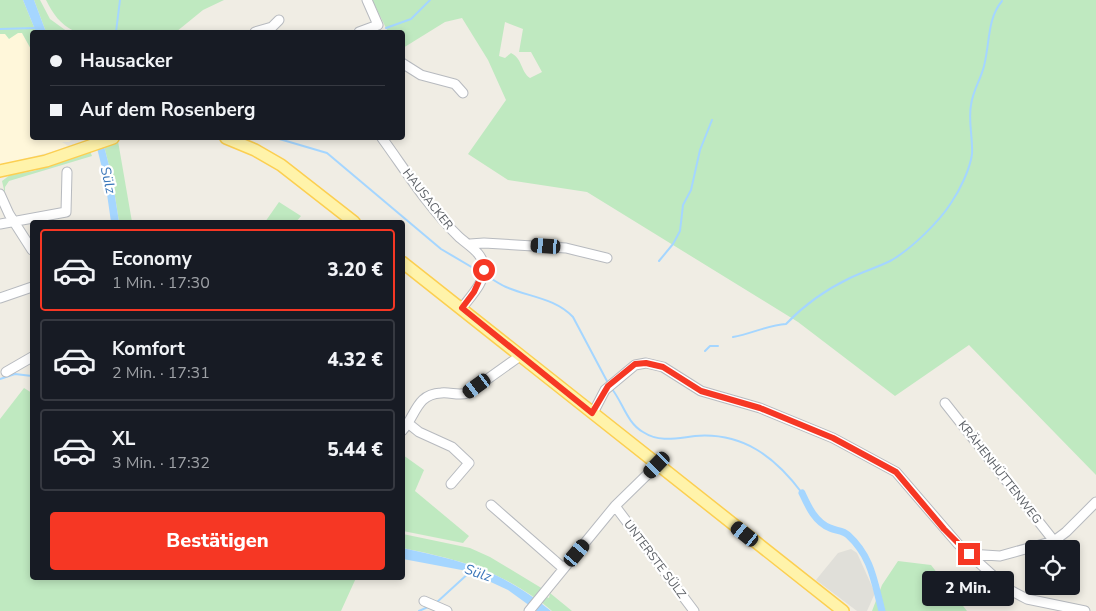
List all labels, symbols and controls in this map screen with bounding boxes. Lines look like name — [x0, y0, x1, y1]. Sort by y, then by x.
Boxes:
text: Hausacker — [80, 48, 172, 74]
text: Auf dem Rosenberg — [80, 97, 256, 123]
water label: Sülz — [96, 165, 120, 196]
street label: HAUSACKER — [399, 165, 457, 233]
car — [530, 237, 561, 255]
text: Economy — [112, 246, 192, 272]
icon: car — [52, 248, 97, 293]
text: 3.20 € — [327, 257, 383, 283]
route start — [473, 259, 495, 281]
text: 1 Min. · 17:30 — [112, 272, 210, 294]
text: Komfort — [112, 336, 185, 362]
icon: car — [52, 338, 97, 383]
text: 4.32 € — [327, 347, 383, 373]
text: 2 Min. · 17:31 — [112, 362, 210, 384]
car — [460, 371, 493, 401]
street label: KRÄHENHÜTTENWEG — [955, 417, 1045, 527]
text: XL — [112, 426, 135, 452]
icon: car — [52, 428, 97, 473]
text: 5.44 € — [327, 437, 383, 463]
car — [641, 449, 672, 481]
text: 3 Min. · 17:32 — [112, 452, 210, 474]
button: Bestätigen — [50, 512, 385, 570]
street label: UNTERSTE SÜLZ — [620, 517, 690, 601]
car — [728, 519, 761, 549]
car — [561, 537, 592, 569]
map controls — [1025, 540, 1080, 595]
button: locate — [1025, 540, 1080, 595]
route end — [958, 543, 980, 565]
water label: Sülz — [462, 560, 494, 587]
callout: 2 Min. — [923, 572, 1015, 606]
text: 2 Min. — [945, 577, 991, 599]

